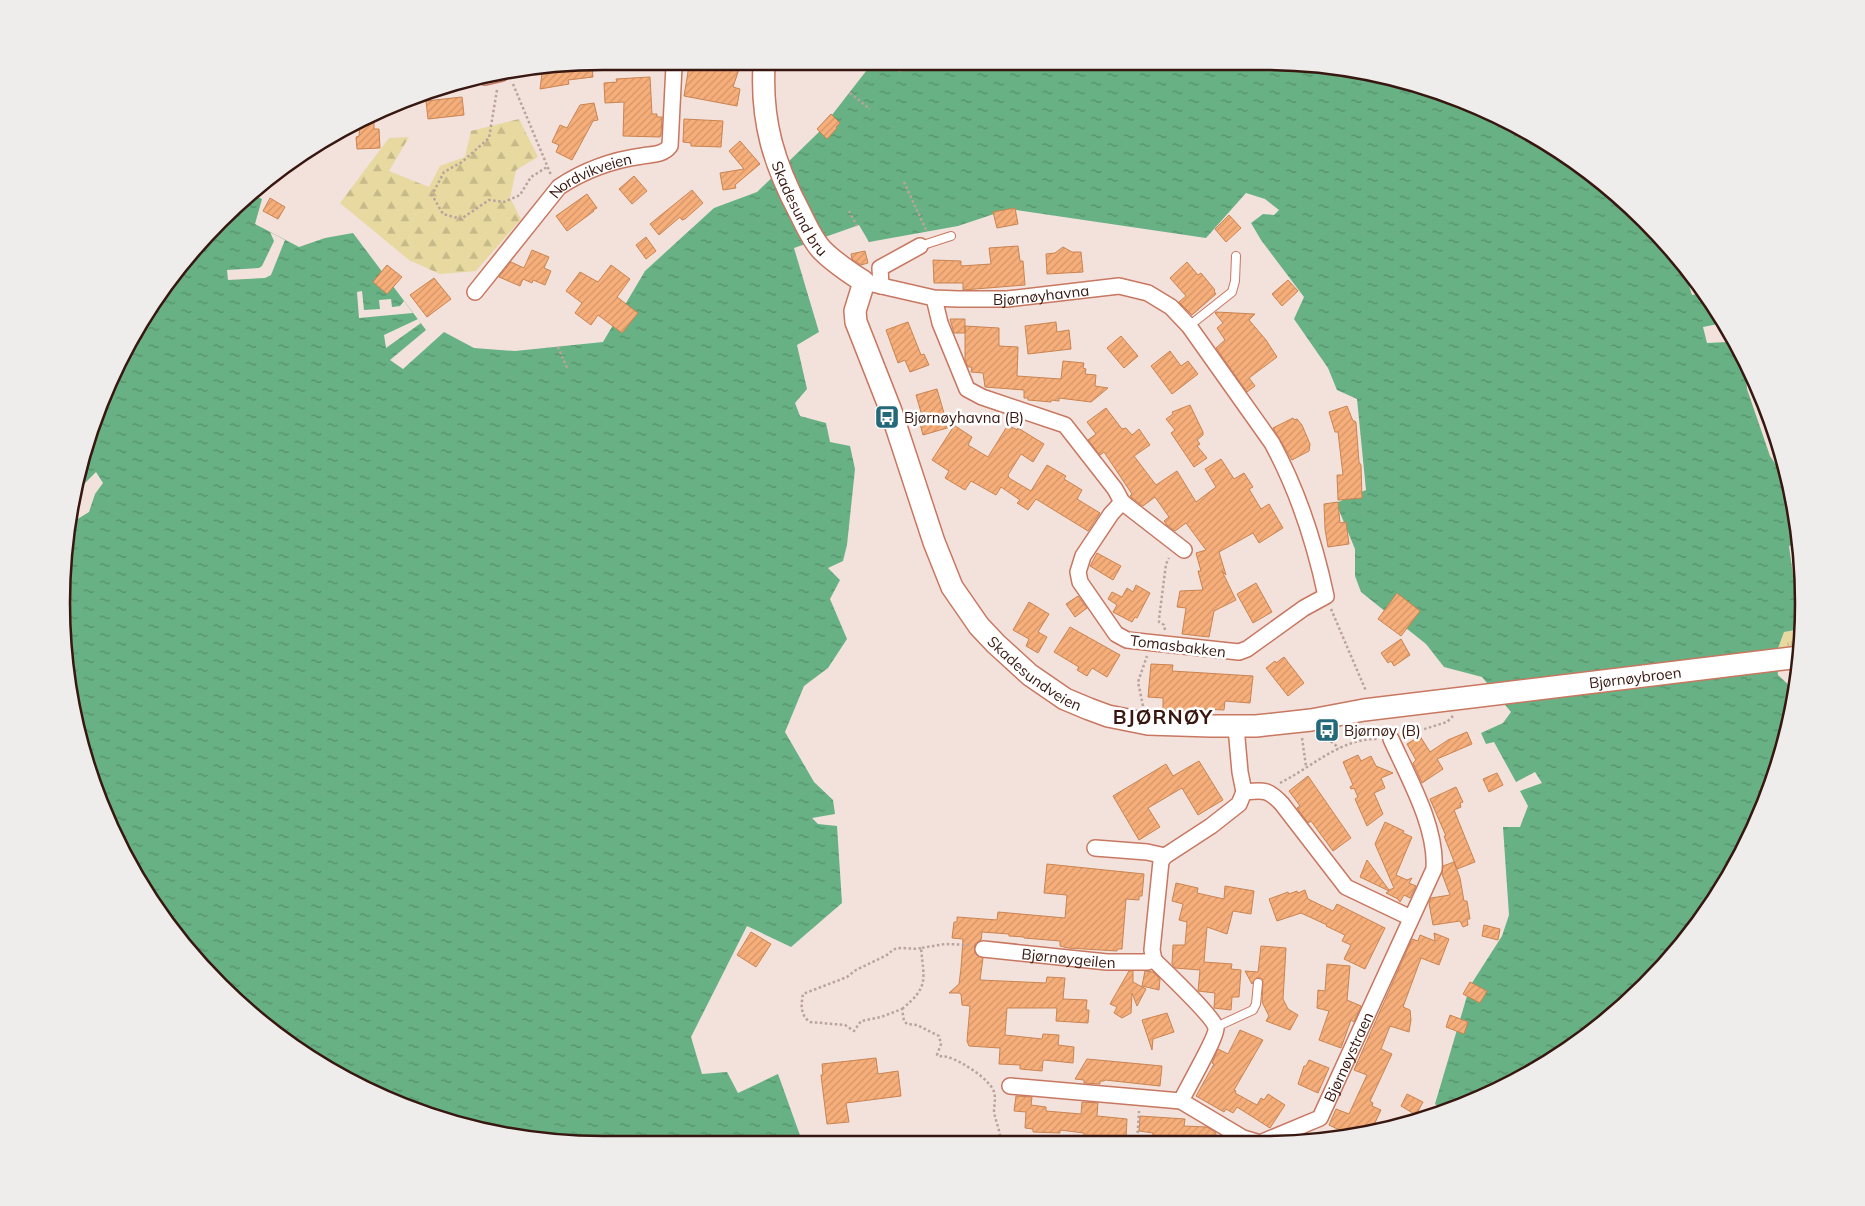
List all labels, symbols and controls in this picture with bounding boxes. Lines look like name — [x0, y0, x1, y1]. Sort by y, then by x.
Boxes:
street label: Nordvikveien — [544, 148, 633, 202]
street label: Skadesund bru — [768, 158, 832, 260]
street label: Bjørnøyhavna — [993, 280, 1090, 309]
bus stop icon: Bjørnøyhavna (B) — [874, 404, 900, 430]
place label: Bjørnøyhavna (B) — [904, 408, 1024, 427]
street label: Tomasbakken — [1129, 631, 1227, 661]
street label: Skadesundveien — [984, 632, 1085, 714]
street label: Bjørnøybroen — [1588, 662, 1682, 692]
district label: BJØRNØY — [1113, 704, 1214, 729]
bus stop icon: Bjørnøy (B) — [1314, 717, 1340, 743]
place label: Bjørnøy (B) — [1344, 721, 1421, 740]
street label: Bjørnøygeilen — [1021, 944, 1115, 972]
street label: Bjørnøystraen — [1319, 1009, 1377, 1105]

